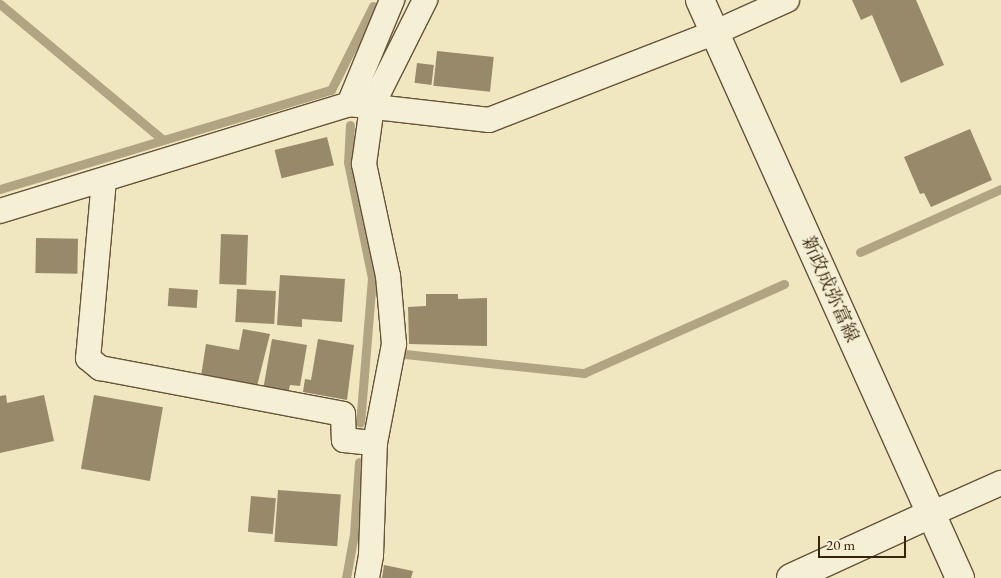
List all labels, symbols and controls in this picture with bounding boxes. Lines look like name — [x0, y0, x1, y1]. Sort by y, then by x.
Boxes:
street label: 新政成弥富線 — [796, 232, 864, 346]
scale bar — [821, 526, 908, 558]
text: 20 m — [826, 535, 855, 554]

